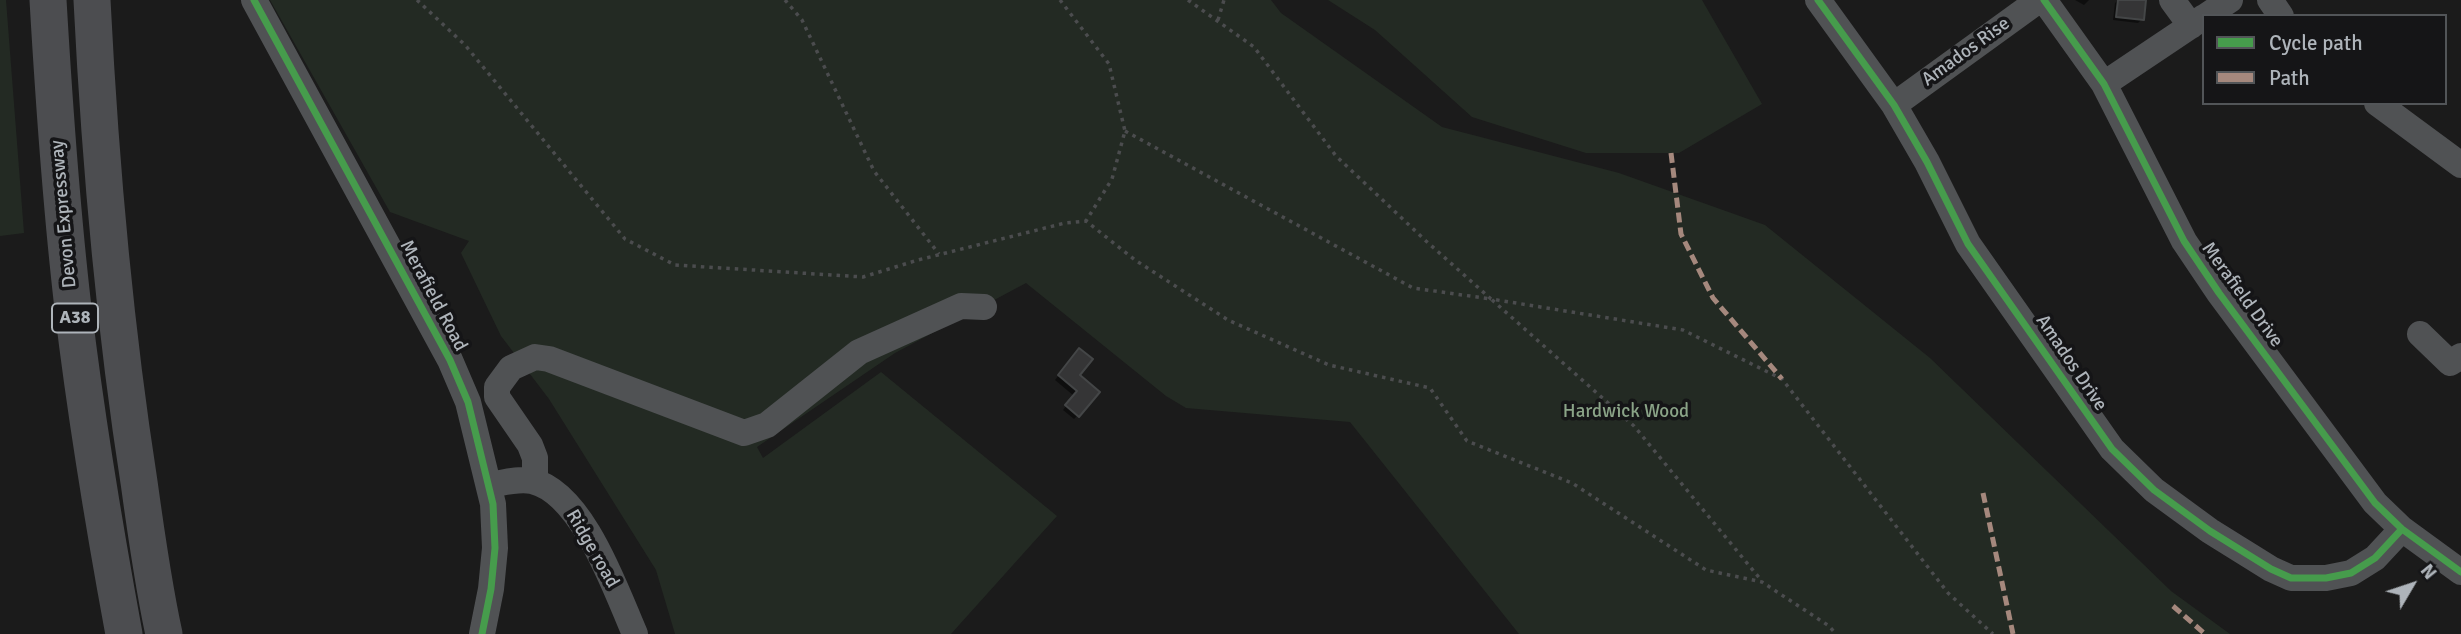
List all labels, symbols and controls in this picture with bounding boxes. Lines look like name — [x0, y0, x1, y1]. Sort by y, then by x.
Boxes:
street label: Amados Rise — [1918, 12, 2014, 92]
legend — [2202, 14, 2447, 105]
text: Cycle path — [2269, 30, 2363, 56]
text: Path — [2269, 65, 2310, 91]
street label: Devon Expressway — [46, 139, 82, 289]
street label: Merafield Road — [394, 237, 472, 355]
street label: Merafield Drive — [2196, 238, 2288, 352]
road number: A38 — [52, 304, 98, 332]
street label: Amados Drive — [2030, 311, 2112, 415]
park label: Hardwick Wood — [1563, 401, 1689, 423]
street label: Ridge road — [561, 506, 623, 592]
north arrow — [2377, 550, 2447, 620]
text: N — [2415, 559, 2442, 584]

